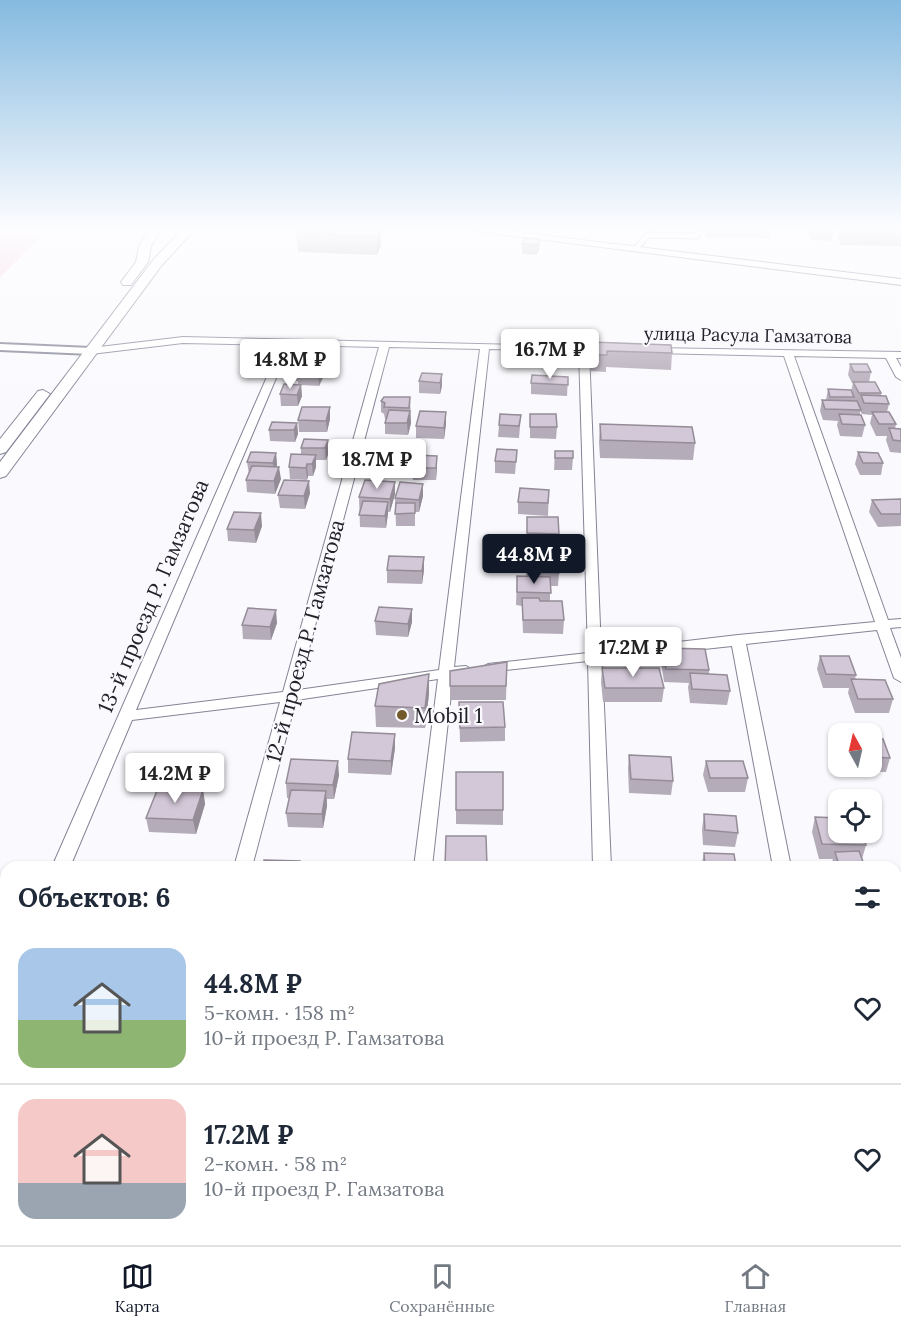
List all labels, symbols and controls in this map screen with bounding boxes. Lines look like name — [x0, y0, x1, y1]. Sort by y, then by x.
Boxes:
street label: улица Расула Гамзатова — [644, 322, 852, 348]
pin: 16.7M ₽ — [495, 329, 605, 380]
text: 16.7M ₽ — [515, 336, 585, 361]
pin: 14.8M ₽ — [235, 339, 345, 390]
text: 14.8M ₽ — [254, 346, 326, 371]
pin: 18.7M ₽ — [322, 439, 432, 490]
text: 18.7M ₽ — [342, 446, 412, 471]
street label: 13-й проезд Р. Гамзатова — [91, 475, 215, 717]
street label: 12-й проезд Р. Гамзатова — [260, 516, 350, 765]
pin: 44.8M ₽ — [479, 534, 589, 585]
text: 44.8M ₽ — [496, 541, 572, 566]
pin: 17.2M ₽ — [578, 627, 688, 678]
text: 17.2M ₽ — [599, 634, 667, 659]
place label: Mobil 1 — [414, 702, 482, 729]
marker: Mobil 1 — [395, 708, 409, 722]
north arrow — [828, 723, 882, 777]
map controls — [828, 723, 882, 843]
pin: 14.2M ₽ — [120, 753, 230, 804]
text: 14.2M ₽ — [139, 760, 211, 785]
button: locate — [828, 789, 882, 843]
text: Объектов: 6 — [18, 881, 171, 914]
icon: filters — [851, 881, 884, 914]
text: 44.8M ₽ — [204, 967, 302, 1000]
icon: home — [66, 972, 138, 1044]
icon: heart — [851, 992, 884, 1025]
text: 5-комн. · 158 m² — [204, 1000, 355, 1025]
text: 10-й проезд Р. Гамзатова — [204, 1025, 445, 1050]
text: 17.2M ₽ — [204, 1118, 293, 1151]
icon: home — [66, 1123, 138, 1195]
icon: heart — [851, 1143, 884, 1176]
text: 2-комн. · 58 m² — [204, 1151, 347, 1176]
text: 10-й проезд Р. Гамзатова — [204, 1176, 445, 1201]
tab: Карта — [115, 1260, 160, 1316]
tab: Сохранённые — [389, 1260, 495, 1316]
tab: Главная — [725, 1260, 786, 1316]

